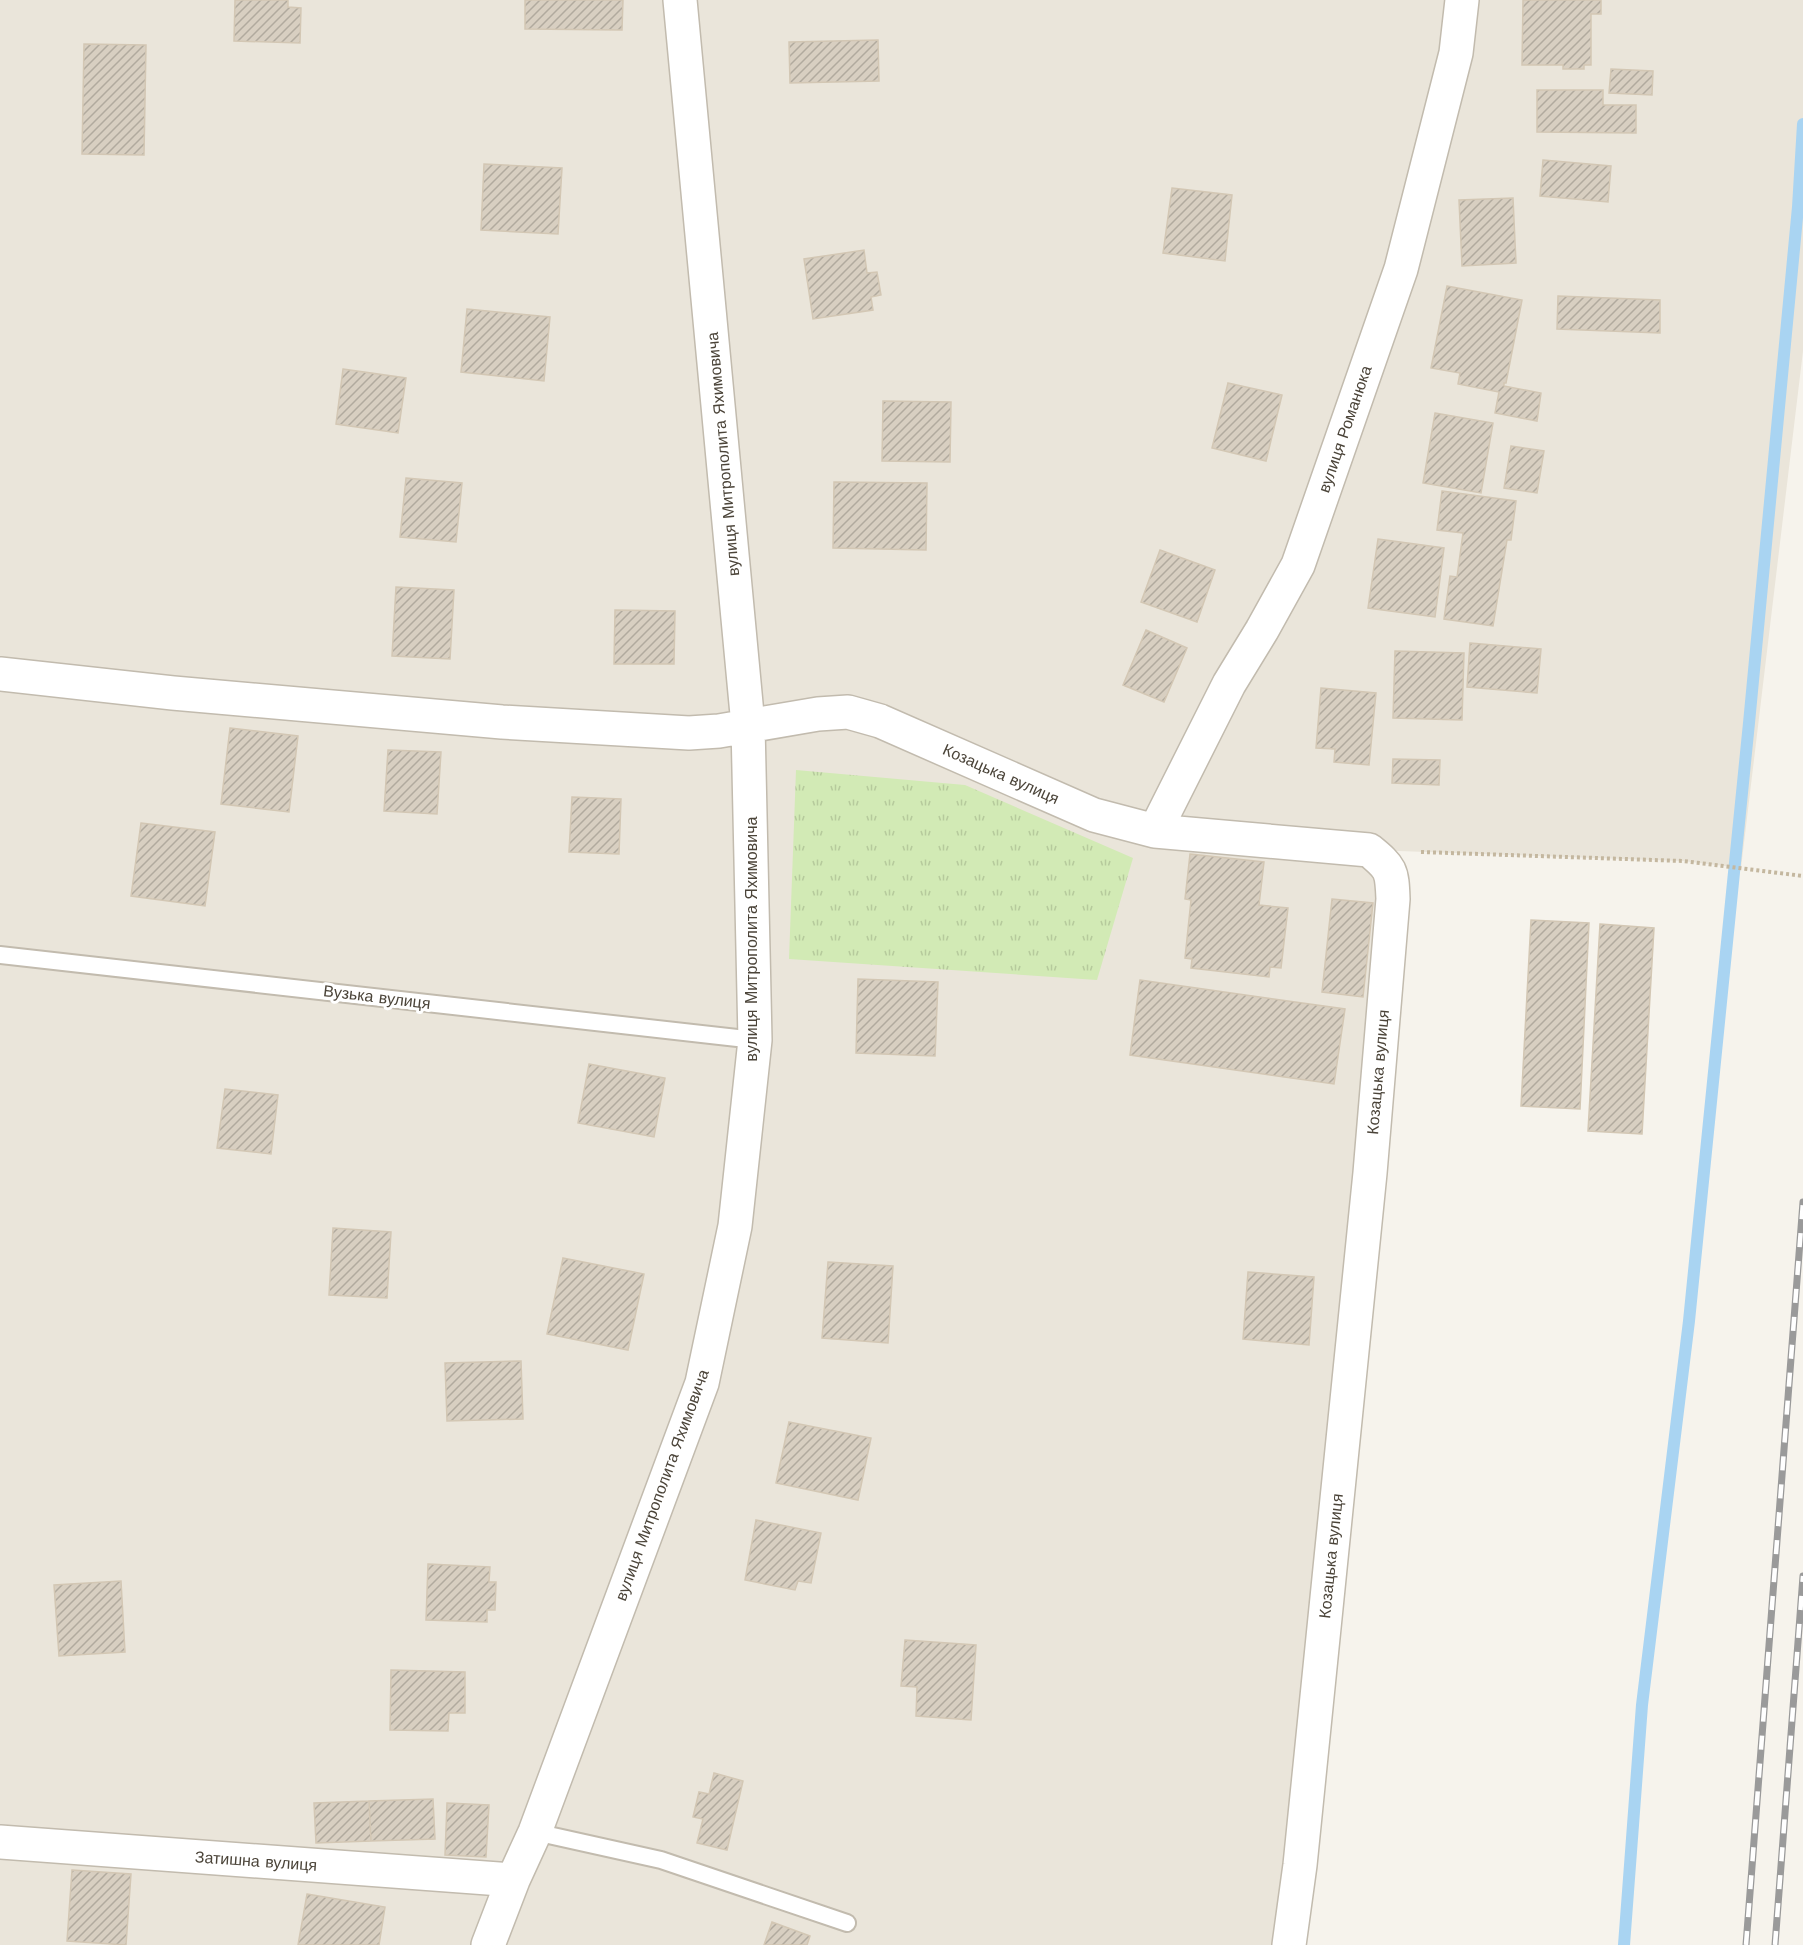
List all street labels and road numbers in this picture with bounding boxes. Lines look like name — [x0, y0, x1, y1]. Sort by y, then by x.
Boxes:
street label: вулиця Митрополита Яхимовича — [703, 331, 743, 577]
street label: вулиця Романюка — [1314, 363, 1376, 495]
street label: Козацька вулиця — [940, 740, 1062, 808]
street label: вулиця Митрополита Яхимовича — [742, 817, 761, 1061]
street label: Вузька вулиця — [322, 981, 432, 1013]
street label: Козацька вулиця — [1363, 1009, 1393, 1135]
street label: вулиця Митрополита Яхимовича — [611, 1367, 713, 1603]
street label: Козацька вулиця — [1315, 1493, 1347, 1619]
street label: Затишна вулиця — [194, 1847, 318, 1875]

